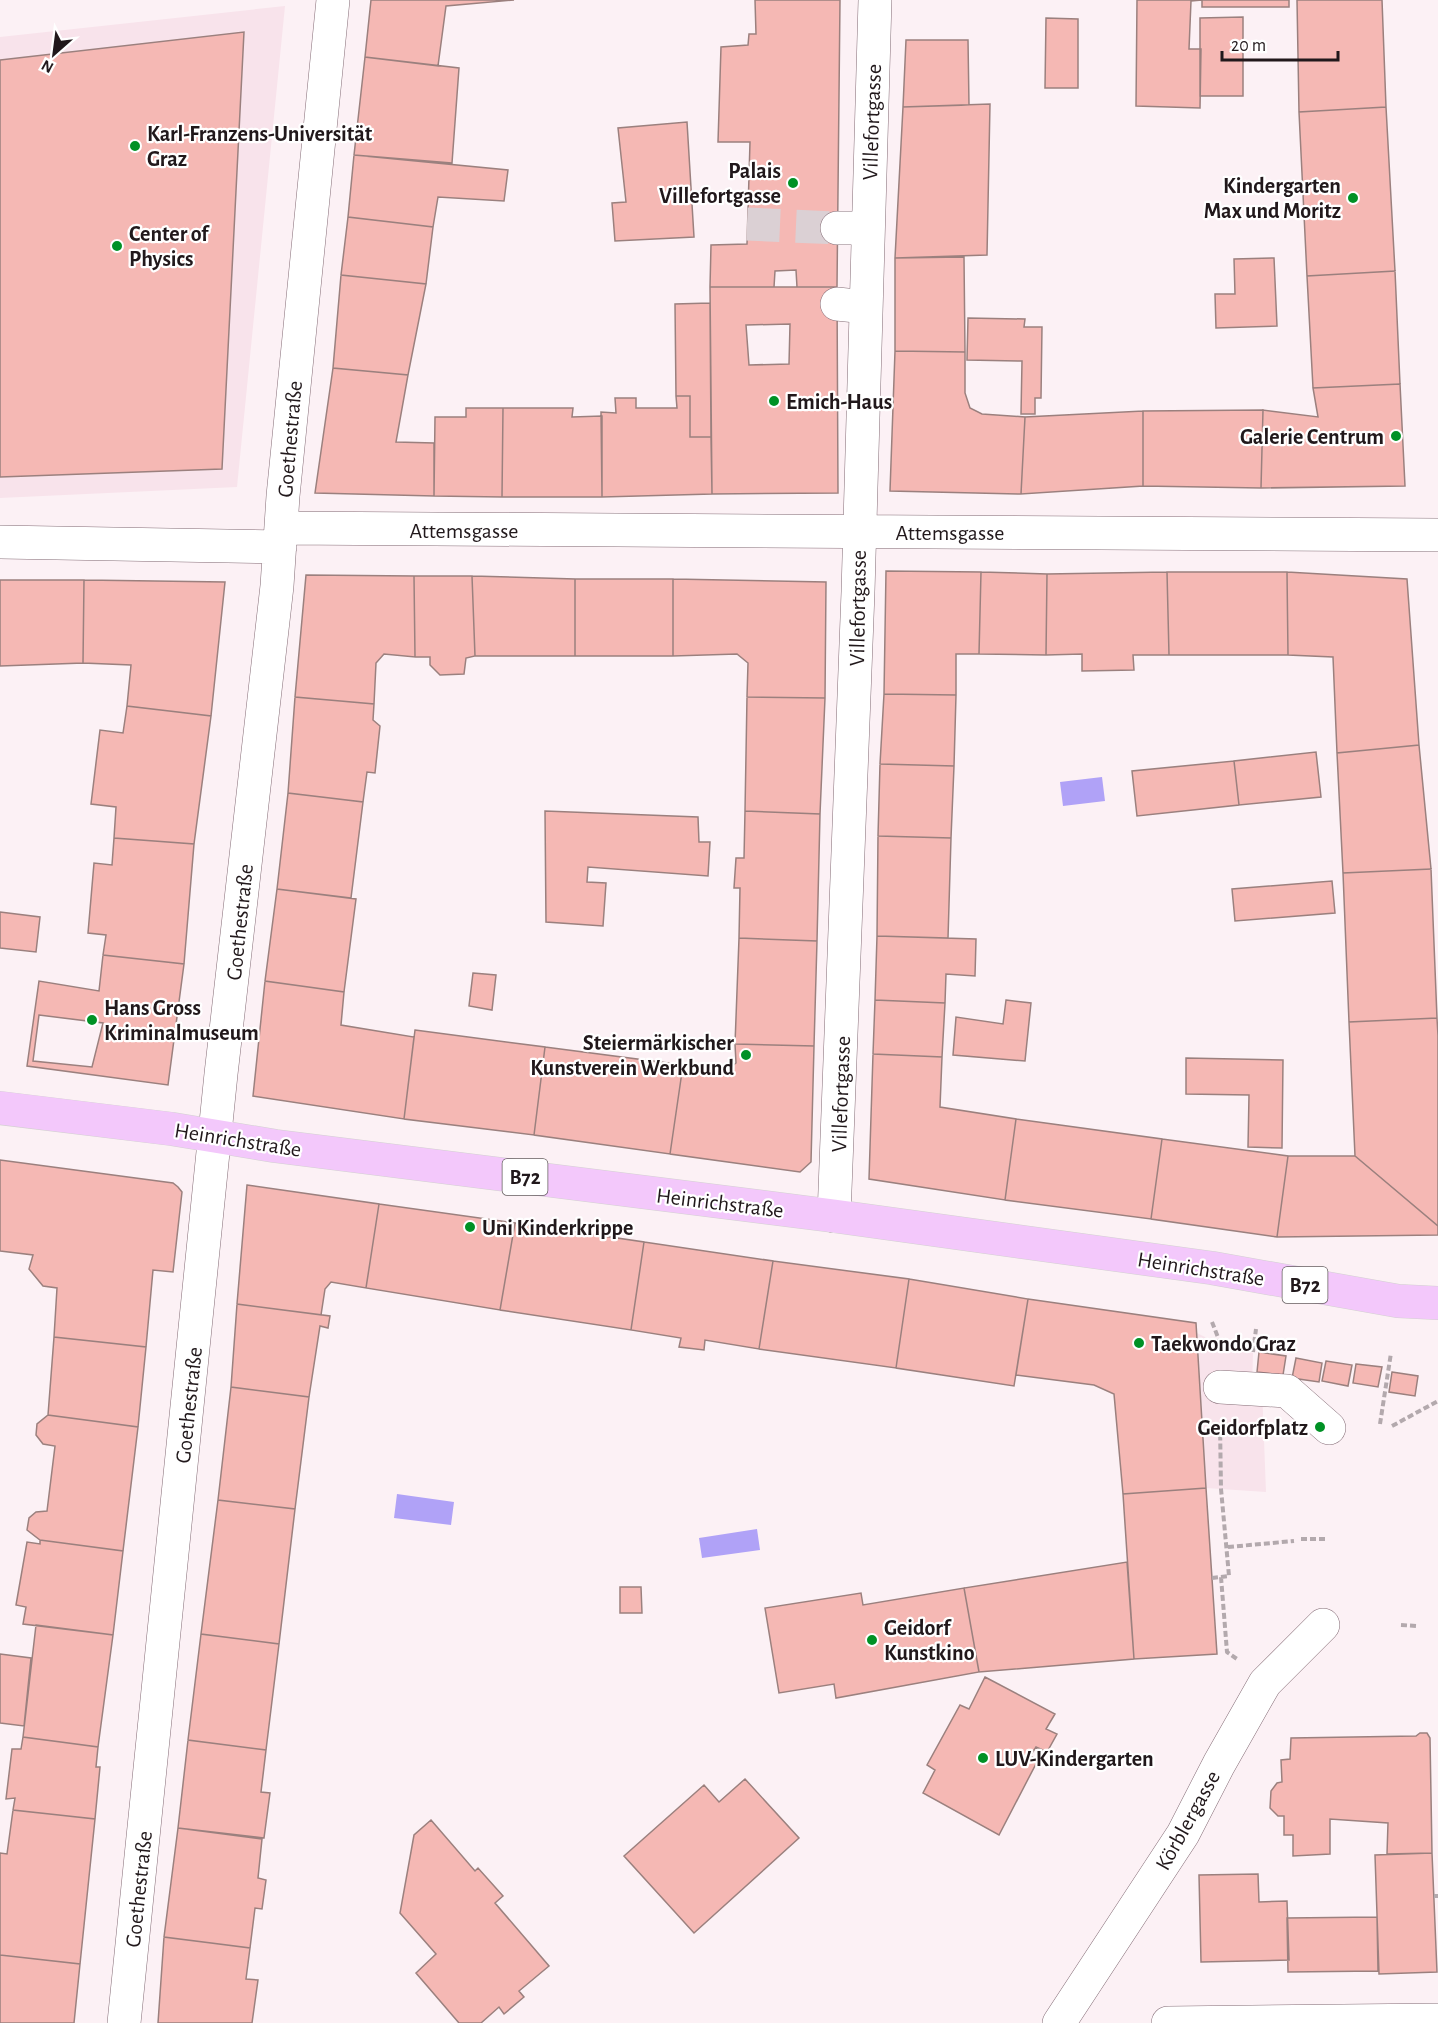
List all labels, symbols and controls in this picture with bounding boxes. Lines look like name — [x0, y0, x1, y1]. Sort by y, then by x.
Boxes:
north arrow — [24, 24, 84, 84]
scale bar — [1222, 24, 1338, 62]
text: 20 m — [1231, 37, 1266, 55]
text: N — [39, 57, 56, 76]
street label: Villefortgasse — [859, 64, 885, 181]
place label: Karl-Franzens-Universität Graz — [147, 123, 373, 170]
marker: Karl-Franzens-Universität Graz — [128, 139, 142, 153]
place label: Palais Villefortgasse — [659, 160, 781, 207]
place label: Kindergarten Max und Moritz — [1204, 175, 1341, 222]
marker: Palais Villefortgasse — [786, 176, 800, 190]
marker: Kindergarten Max und Moritz — [1346, 191, 1360, 205]
place label: Center of Physics — [129, 223, 210, 271]
marker: Center of Physics — [110, 239, 124, 253]
street label: Goethestraße — [274, 380, 306, 498]
place label: Emich-Haus — [786, 391, 892, 413]
marker: Emich-Haus — [767, 394, 781, 408]
place label: Galerie Centrum — [1240, 426, 1384, 448]
marker: Galerie Centrum — [1389, 429, 1403, 443]
street label: Attemsgasse — [410, 520, 518, 542]
street label: Attemsgasse — [896, 522, 1004, 544]
street label: Villefortgasse — [846, 550, 870, 666]
street label: Goethestraße — [223, 863, 257, 981]
place label: Hans Gross Kriminalmuseum — [104, 997, 259, 1044]
marker: Hans Gross Kriminalmuseum — [85, 1013, 99, 1027]
place label: Steiermärkischer Kunstverein Werkbund — [530, 1032, 734, 1079]
street label: Villefortgasse — [828, 1036, 854, 1153]
marker: Steiermärkischer Kunstverein Werkbund — [739, 1048, 753, 1062]
street label: Heinrichstraße — [173, 1119, 303, 1161]
road number: B72 — [502, 1159, 548, 1195]
street label: Heinrichstraße — [655, 1184, 785, 1222]
place label: Uni Kinderkrippe — [482, 1217, 633, 1239]
marker: Uni Kinderkrippe — [463, 1220, 477, 1234]
street label: Heinrichstraße — [1136, 1248, 1266, 1290]
road number: B72 — [1282, 1267, 1328, 1303]
place label: Taekwondo Graz — [1151, 1333, 1296, 1355]
marker: Taekwondo Graz — [1132, 1336, 1146, 1350]
street label: Goethestraße — [172, 1346, 206, 1464]
place label: Geidorfplatz — [1197, 1417, 1308, 1439]
marker: Geidorfplatz — [1313, 1420, 1327, 1434]
place label: Geidorf Kunstkino — [884, 1617, 975, 1664]
marker: Geidorf Kunstkino — [865, 1633, 879, 1647]
place label: LUV-Kindergarten — [995, 1748, 1154, 1770]
marker: LUV-Kindergarten — [976, 1751, 990, 1765]
street label: Körblergasse — [1152, 1767, 1224, 1874]
street label: Goethestraße — [122, 1830, 156, 1948]

